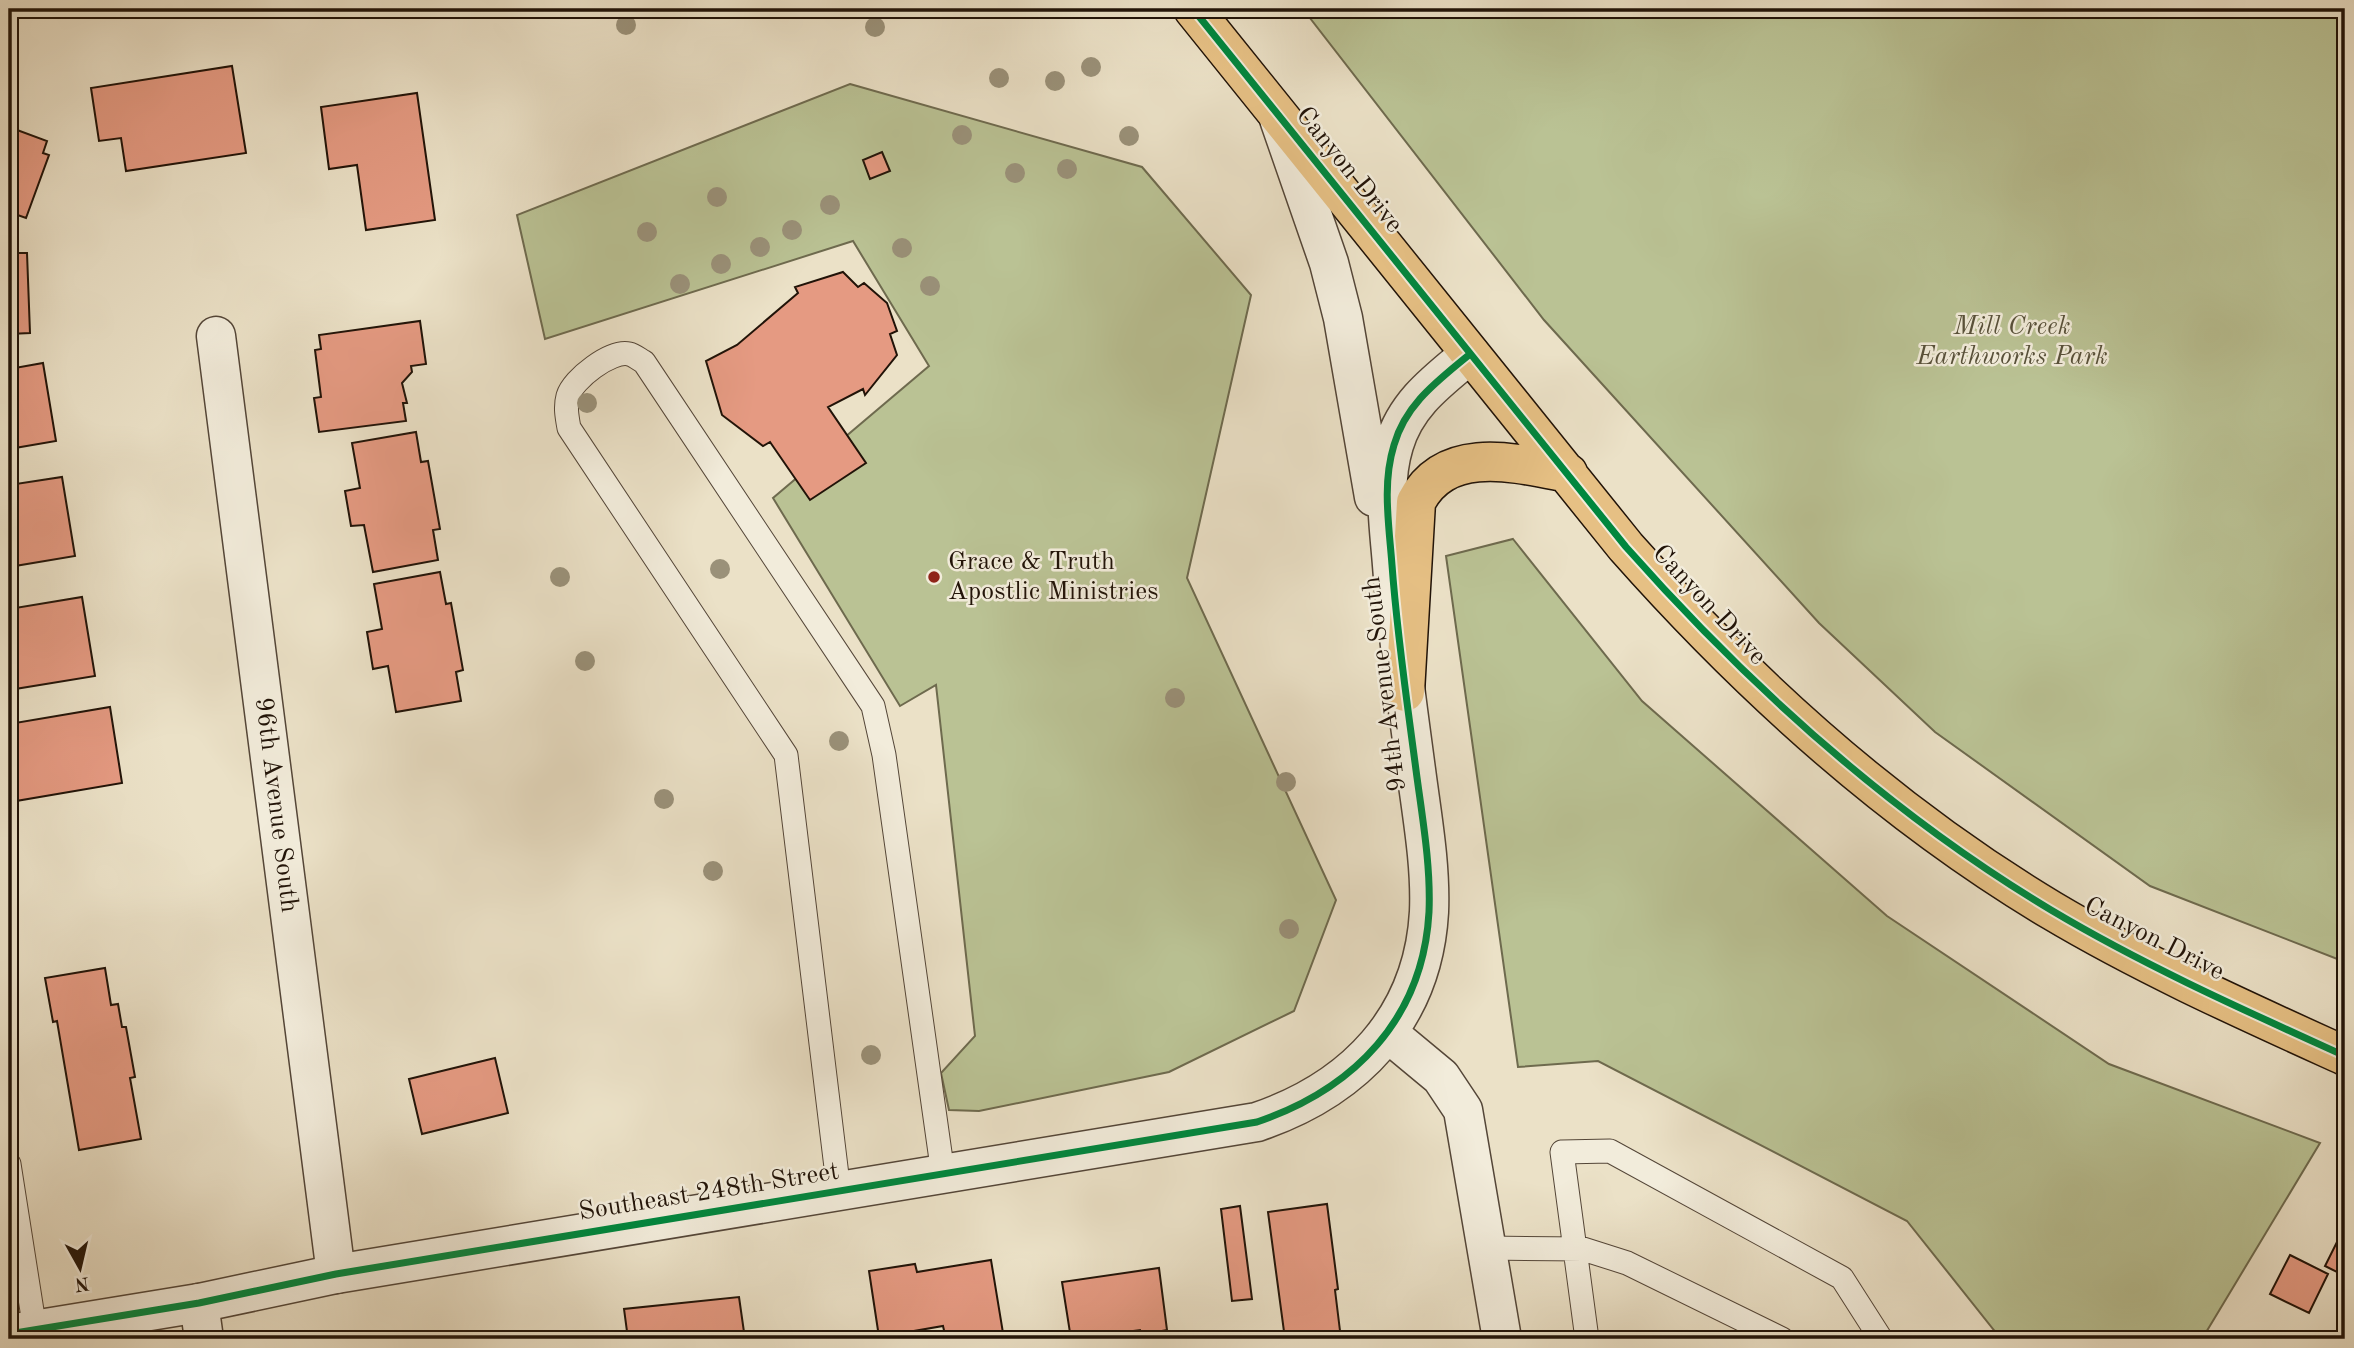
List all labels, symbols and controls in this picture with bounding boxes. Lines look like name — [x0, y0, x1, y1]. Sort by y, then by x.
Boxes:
street label: Canyon Drive — [1291, 102, 1407, 238]
park label: Mill Creek Earthworks Park — [1915, 314, 2108, 370]
street label: Canyon Drive — [1647, 540, 1771, 670]
place label: Grace & Truth Apostlic Ministries — [948, 549, 1158, 605]
marker: Grace & Truth Apostlic Ministries — [926, 569, 942, 585]
street label: 94th Avenue South — [1359, 575, 1411, 793]
street label: 96th Avenue South — [250, 696, 302, 914]
street label: Canyon Drive — [2080, 893, 2228, 985]
street label: Southeast 248th Street — [577, 1159, 841, 1225]
north arrow — [46, 1232, 116, 1302]
text: N — [73, 1272, 91, 1293]

